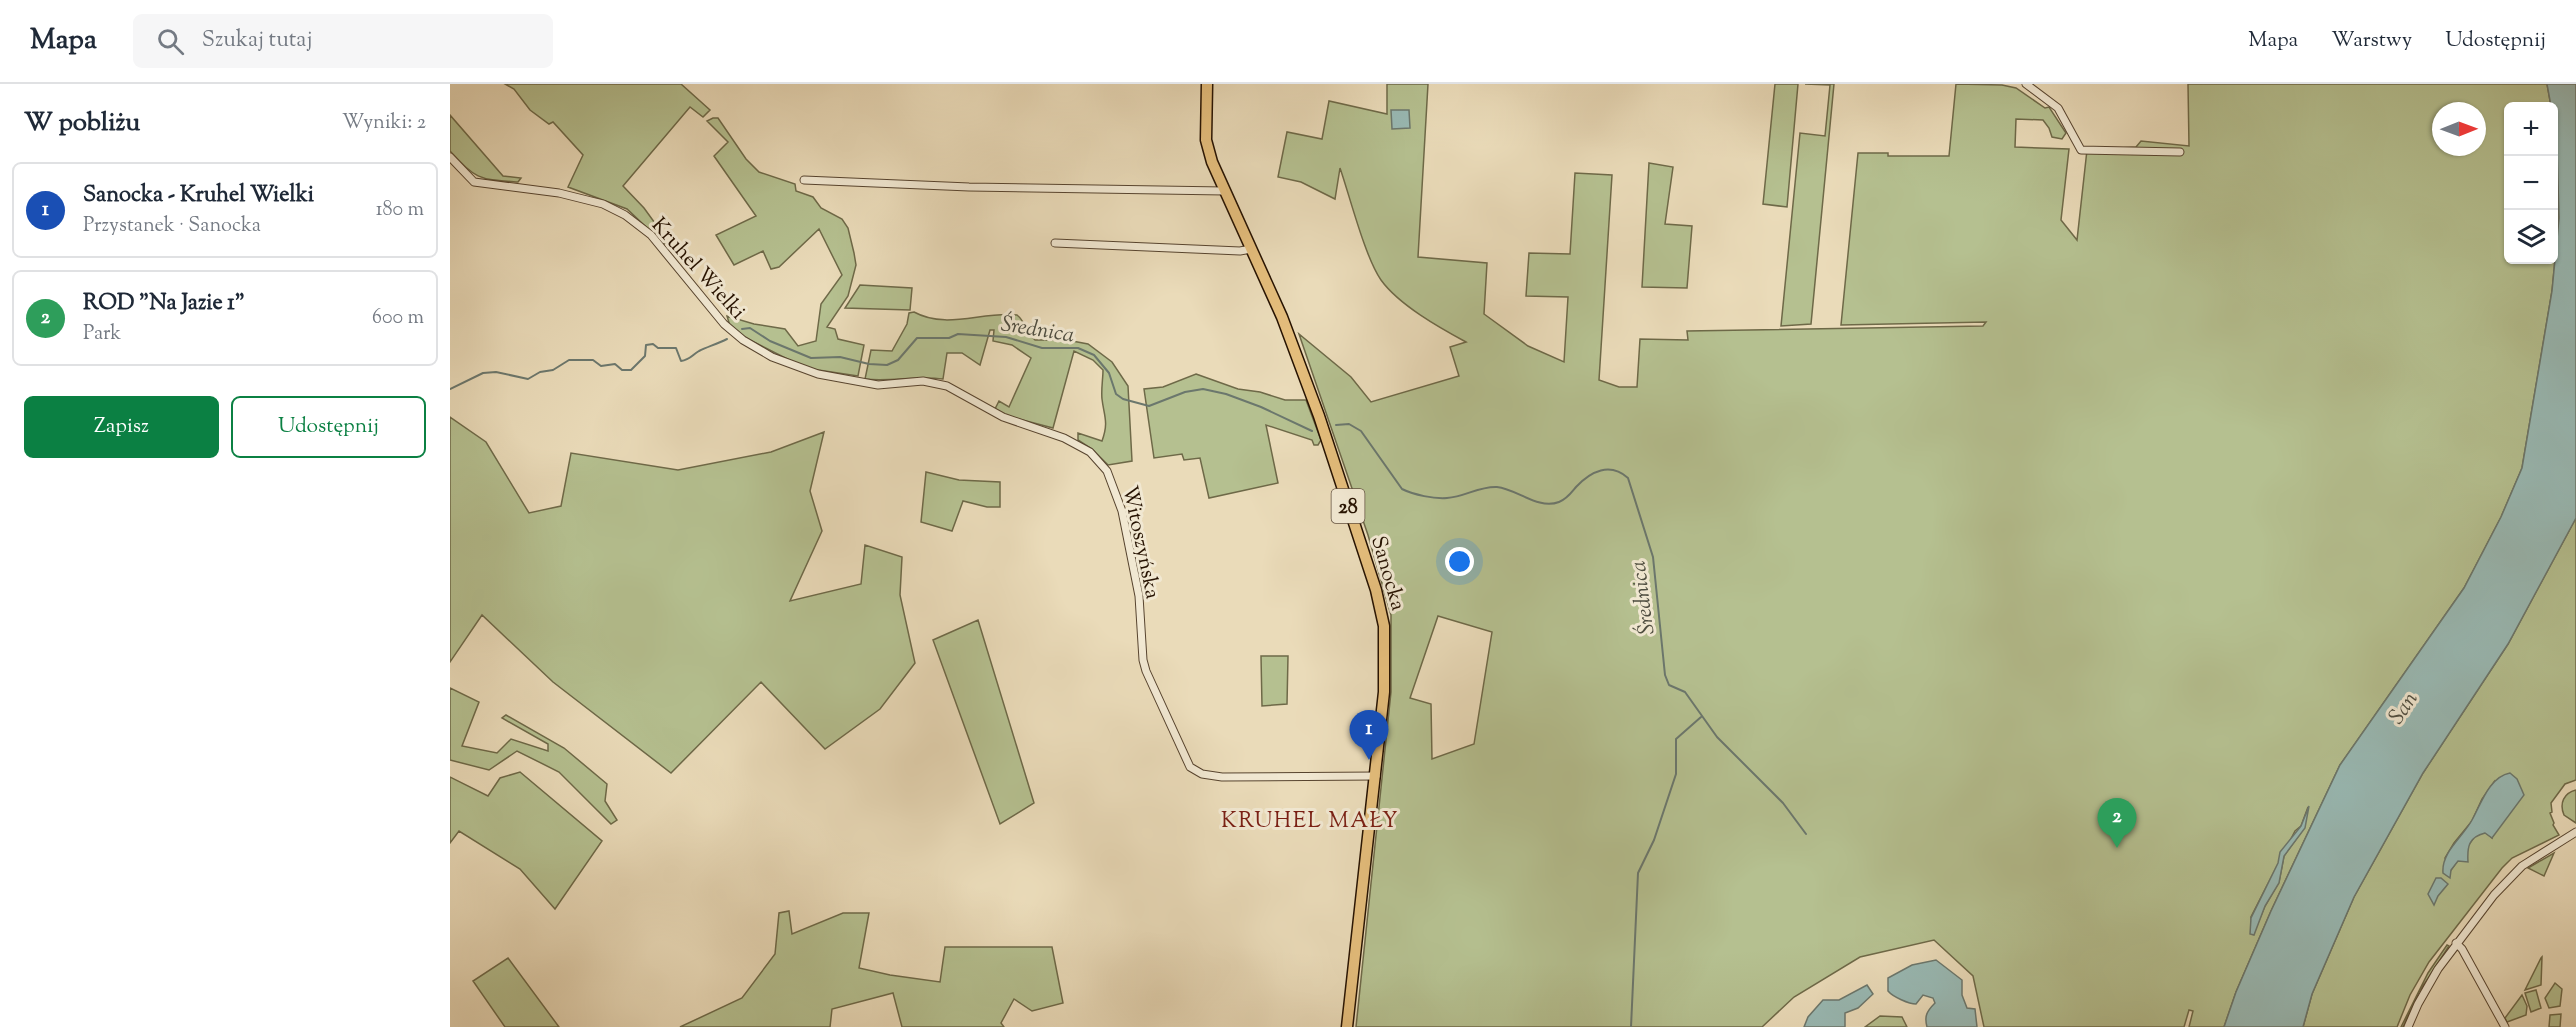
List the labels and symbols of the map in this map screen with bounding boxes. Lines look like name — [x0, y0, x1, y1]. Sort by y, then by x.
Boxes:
north arrow — [2432, 102, 2486, 156]
street label: Kruhel Wielki — [644, 212, 752, 327]
water label: Średnica — [998, 308, 1077, 353]
street label: Witoszyńska — [1113, 483, 1167, 602]
road number: 28 — [1332, 489, 1364, 523]
street label: Sanocka — [1362, 533, 1412, 615]
your location — [1445, 547, 1474, 576]
water label: Średnica — [1623, 559, 1664, 636]
water label: San — [2382, 686, 2427, 731]
pin: 1 — [1350, 710, 1388, 760]
pin: 2 — [2098, 798, 2136, 848]
district label: KRUHEL MAŁY — [1221, 806, 1399, 838]

